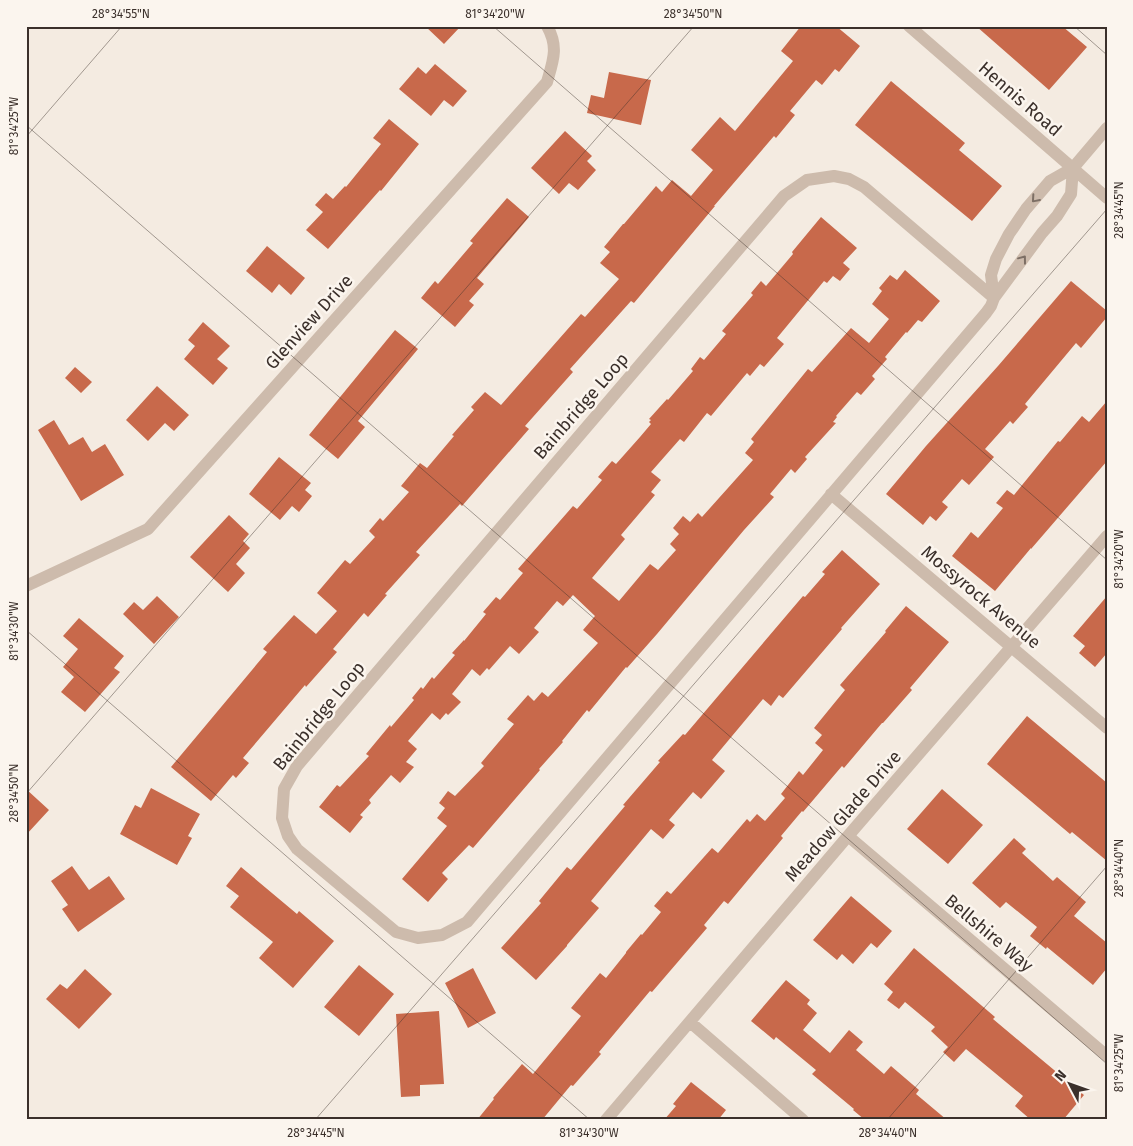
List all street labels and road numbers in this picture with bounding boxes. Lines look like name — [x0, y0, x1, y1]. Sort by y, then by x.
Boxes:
street label: Hennis Road — [974, 57, 1066, 141]
street label: Glenview Drive — [261, 270, 357, 374]
street label: Bainbridge Loop — [529, 348, 633, 464]
street label: Mossyrock Avenue — [917, 541, 1045, 653]
street label: Bainbridge Loop — [268, 657, 370, 775]
street label: Meadow Glade Drive — [780, 746, 906, 886]
street label: Bellshire Way — [940, 890, 1038, 977]

